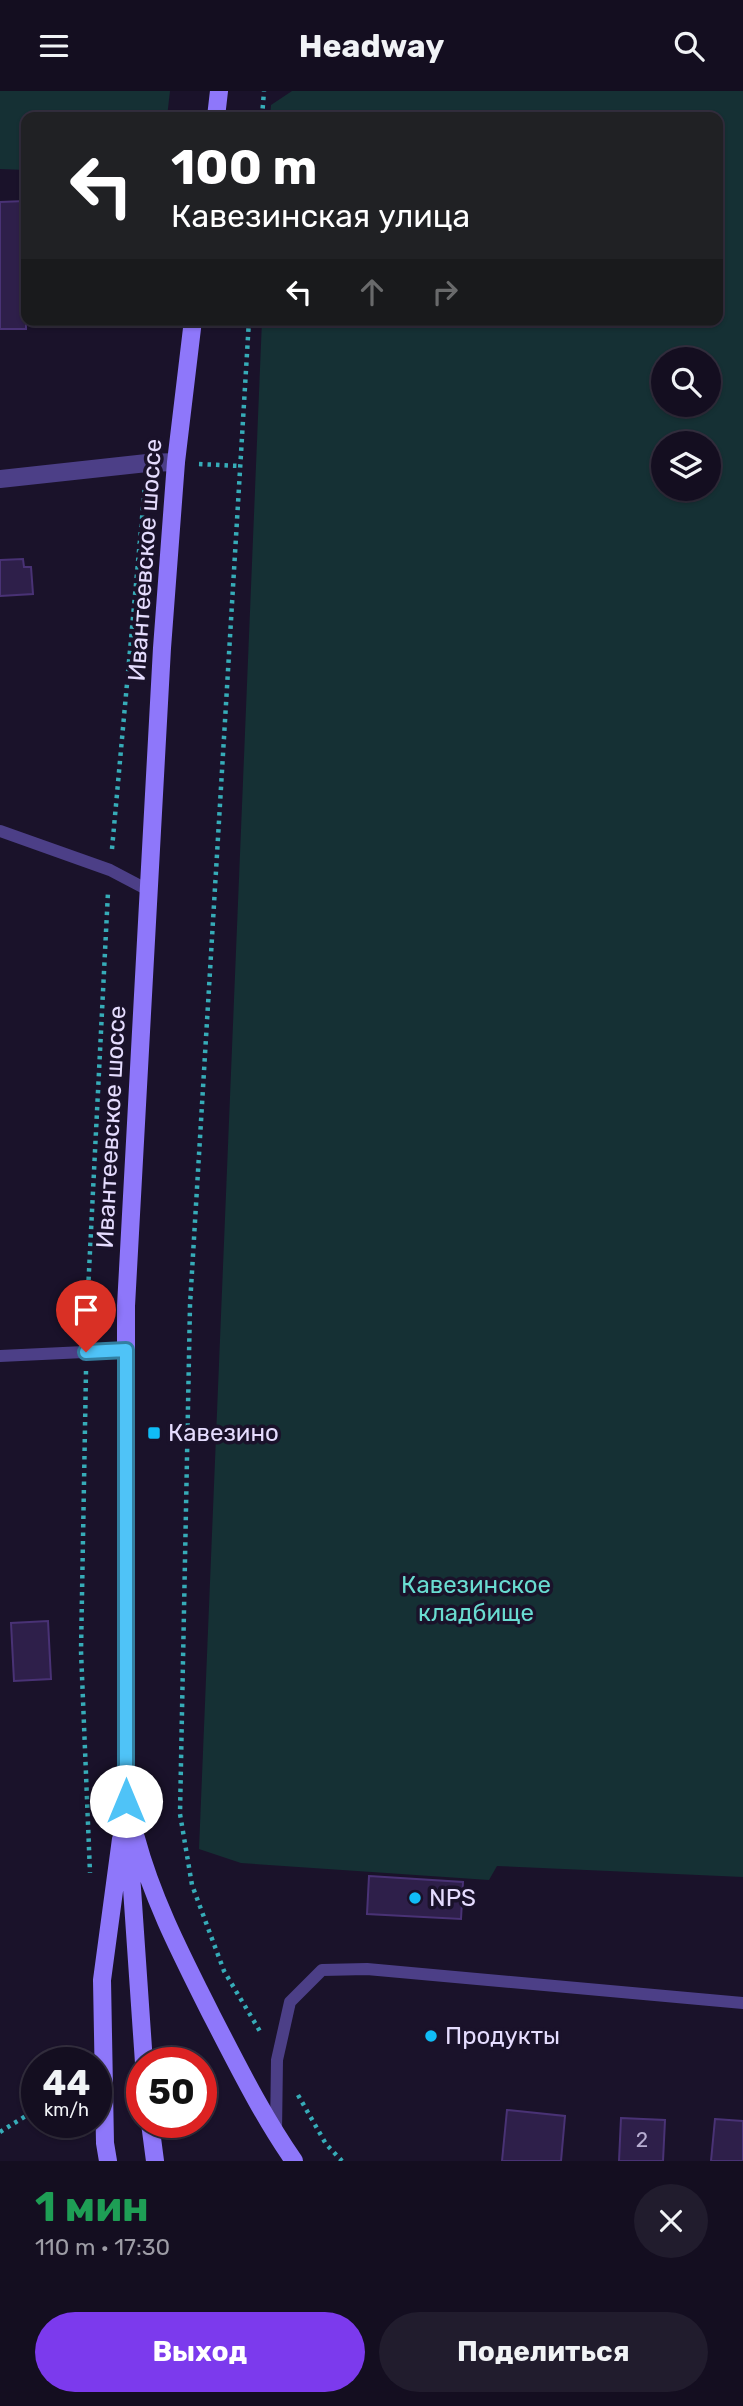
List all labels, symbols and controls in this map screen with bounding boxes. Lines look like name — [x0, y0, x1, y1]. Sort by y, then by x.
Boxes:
icon: menu — [35, 27, 73, 65]
text: Headway — [299, 27, 444, 65]
icon: search — [670, 27, 708, 65]
text: 100 m — [171, 138, 317, 196]
icon: left — [56, 140, 147, 231]
text: Кавезинская улица — [171, 197, 470, 235]
icon: left — [280, 273, 318, 311]
icon: ahead — [353, 273, 391, 311]
icon: right — [426, 273, 464, 311]
map controls — [651, 347, 721, 501]
button: search — [651, 347, 721, 417]
button: layers — [651, 431, 721, 501]
street label: Ивантеевское шоссе — [123, 438, 167, 682]
street label: Ивантеевское шоссе — [91, 1005, 131, 1249]
pin — [56, 1280, 116, 1352]
icon: arrive — [67, 1291, 105, 1329]
place label: Кавезино — [168, 1419, 279, 1447]
marker: Кавезино — [146, 1425, 162, 1441]
park label: Кавезинское кладбище — [401, 1571, 551, 1627]
position arrow — [89, 1764, 163, 1838]
place label: NPS — [429, 1884, 476, 1912]
marker: NPS — [407, 1890, 423, 1906]
place label: Продукты — [445, 2022, 560, 2050]
marker: Продукты — [423, 2028, 439, 2044]
speed limit sign: 50 — [126, 2047, 217, 2138]
text: 44 — [43, 2062, 90, 2104]
text: km/h — [44, 2099, 89, 2121]
house number: 2 — [636, 2127, 648, 2152]
text: 1 мин — [35, 2182, 149, 2232]
button: close — [634, 2184, 708, 2258]
text: 110 m · 17:30 — [35, 2233, 170, 2261]
button: Выход — [35, 2312, 365, 2392]
button: Поделиться — [379, 2312, 708, 2392]

